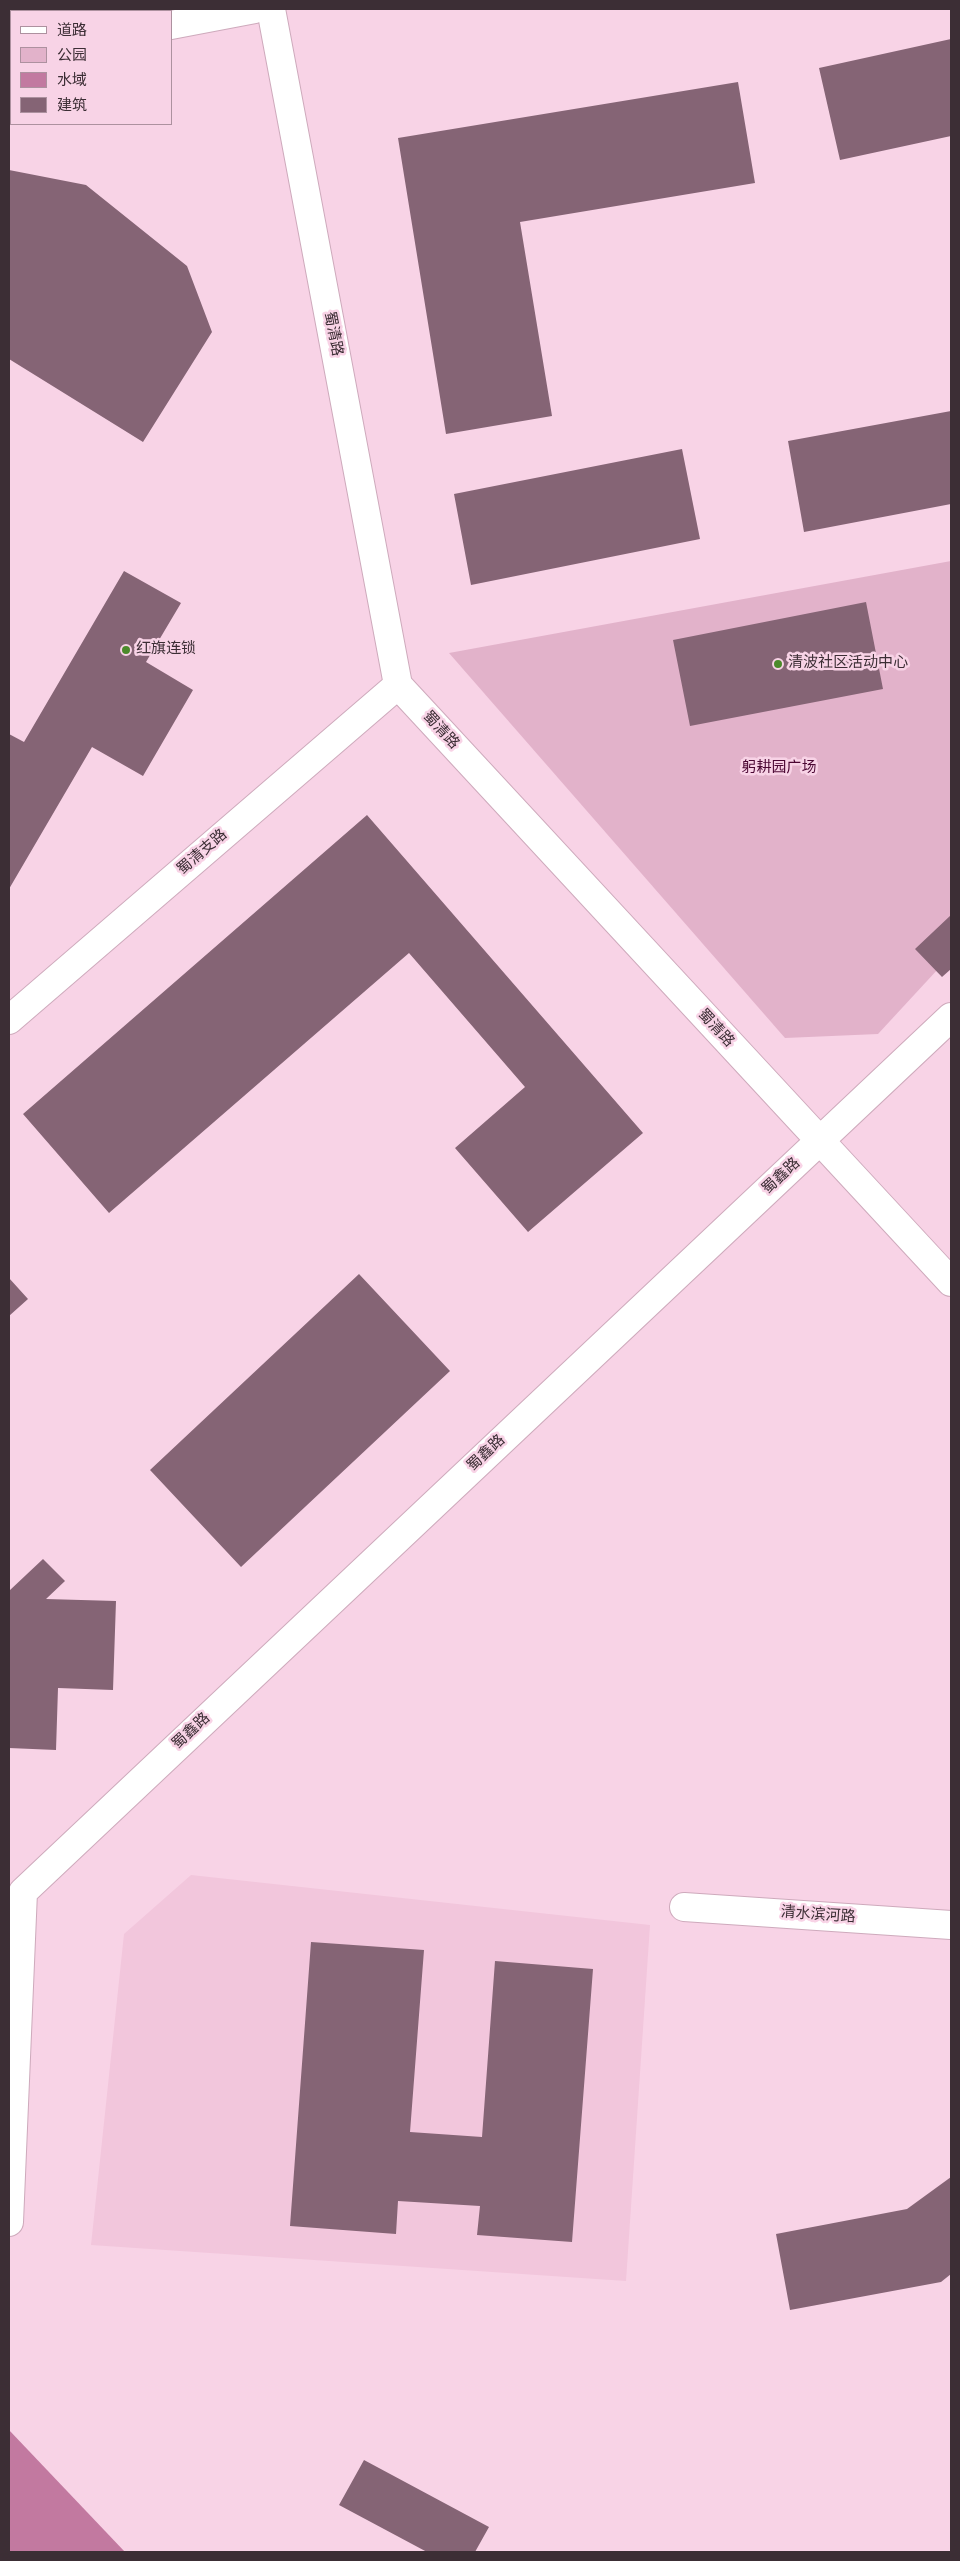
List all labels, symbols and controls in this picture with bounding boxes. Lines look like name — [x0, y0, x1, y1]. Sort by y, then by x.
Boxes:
legend — [10, 10, 172, 125]
text: 道路 — [57, 22, 87, 41]
text: 公园 — [57, 47, 87, 66]
text: 水域 — [57, 72, 87, 91]
text: 建筑 — [57, 97, 87, 116]
street label: 蜀清路 — [319, 310, 345, 358]
place label: 红旗连锁 — [136, 641, 196, 659]
marker: 红旗连锁 — [120, 644, 132, 656]
place label: 清波社区活动中心 — [788, 655, 908, 673]
marker: 清波社区活动中心 — [772, 658, 784, 670]
street label: 蜀清路 — [418, 708, 462, 754]
park label: 躬耕园广场 — [742, 760, 816, 778]
street label: 蜀清支路 — [174, 827, 232, 879]
street label: 蜀清路 — [693, 1006, 737, 1052]
street label: 蜀鑫路 — [759, 1155, 805, 1199]
street label: 蜀鑫路 — [464, 1432, 510, 1476]
street label: 蜀鑫路 — [169, 1710, 215, 1754]
street label: 清水滨河路 — [780, 1904, 856, 1928]

